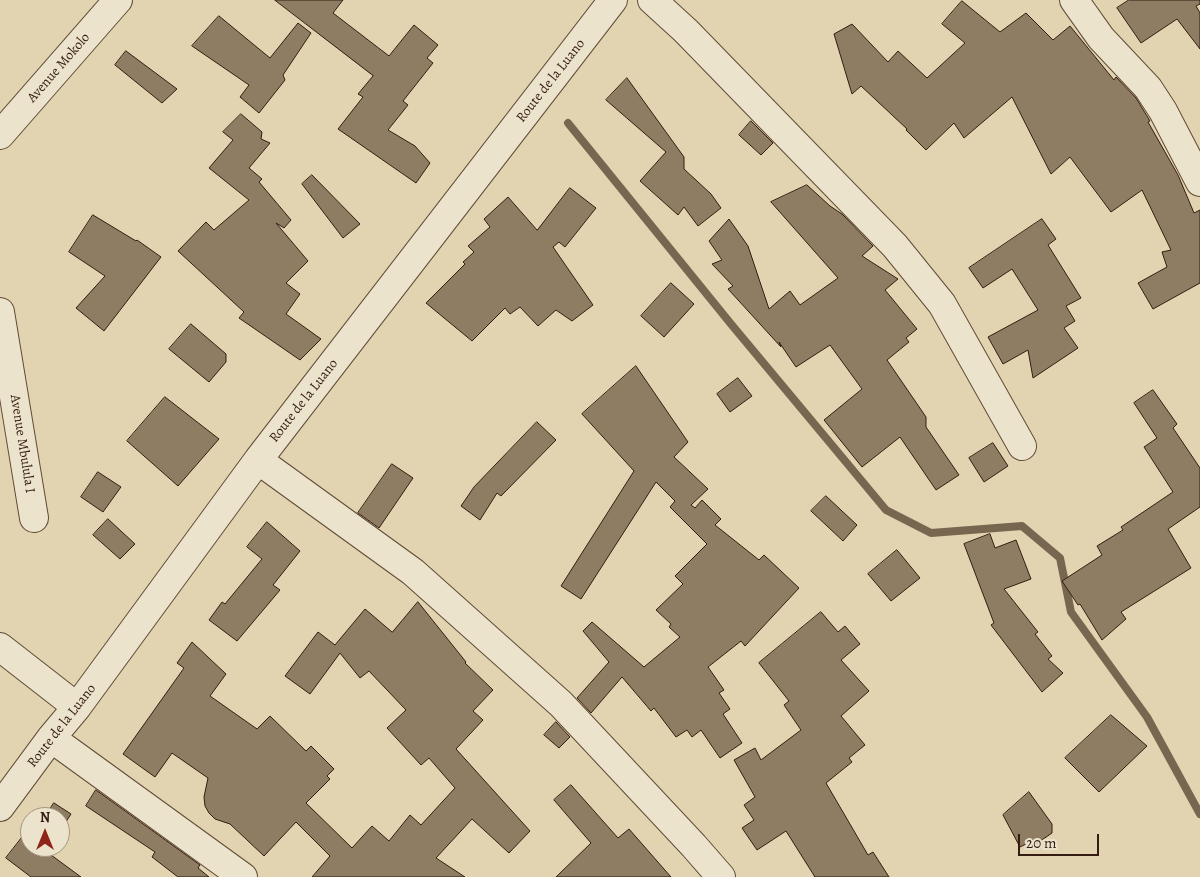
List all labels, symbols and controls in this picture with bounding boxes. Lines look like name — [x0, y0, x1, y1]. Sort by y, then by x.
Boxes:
street label: Avenue Mokolo — [24, 30, 94, 106]
street label: Route de la Luano — [513, 36, 589, 126]
street label: Route de la Luano — [266, 356, 342, 446]
street label: Avenue Mbulula I — [6, 393, 38, 495]
street label: Route de la Luano — [24, 681, 100, 771]
north arrow — [20, 807, 70, 857]
text: N — [40, 808, 50, 827]
scale bar — [1020, 824, 1101, 856]
text: 20 m — [1026, 833, 1057, 853]

